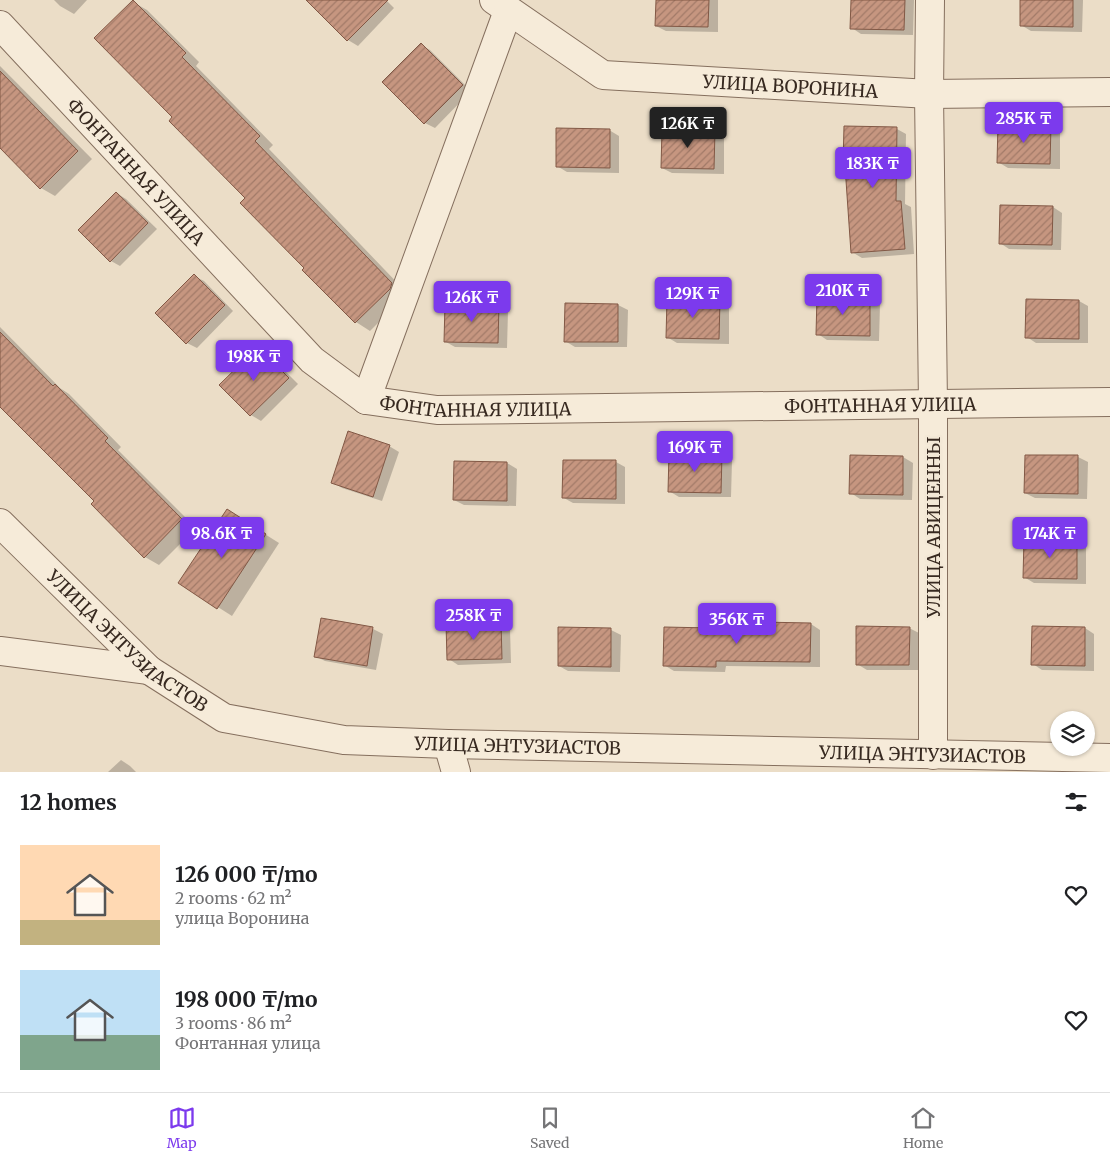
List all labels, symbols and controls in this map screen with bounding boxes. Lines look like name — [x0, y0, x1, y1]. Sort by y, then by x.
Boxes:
street label: УЛИЦА ВОРОНИНА — [701, 69, 879, 103]
street label: ФОНТАННАЯ УЛИЦА — [62, 93, 210, 250]
pin: 285K ₸ — [983, 102, 1065, 144]
pin: 126K ₸ — [647, 106, 729, 149]
text: 285K ₸ — [996, 108, 1052, 128]
text: 126K ₸ — [661, 113, 715, 133]
pin: 183K ₸ — [832, 146, 914, 189]
text: 183K ₸ — [846, 153, 900, 173]
pin: 210K ₸ — [802, 274, 884, 316]
pin: 129K ₸ — [652, 276, 734, 319]
pin: 126K ₸ — [431, 280, 513, 323]
text: 210K ₸ — [816, 280, 870, 300]
text: 129K ₸ — [666, 283, 720, 303]
text: 126K ₸ — [445, 287, 499, 307]
pin: 198K ₸ — [213, 340, 295, 382]
text: 198K ₸ — [227, 346, 281, 366]
street label: ФОНТАННАЯ УЛИЦА — [378, 391, 572, 422]
street label: ФОНТАННАЯ УЛИЦА — [784, 392, 977, 417]
pin: 169K ₸ — [654, 430, 736, 473]
street label: УЛИЦА АВИЦЕННЫ — [922, 436, 945, 619]
text: 169K ₸ — [668, 437, 722, 457]
pin: 98.6K ₸ — [176, 516, 268, 559]
pin: 174K ₸ — [1009, 516, 1091, 559]
text: 98.6K ₸ — [191, 523, 253, 543]
text: 174K ₸ — [1023, 523, 1077, 543]
street label: УЛИЦА ЭНТУЗИАСТОВ — [42, 564, 212, 716]
pin: 258K ₸ — [433, 598, 515, 641]
pin: 356K ₸ — [696, 602, 778, 645]
text: 258K ₸ — [446, 605, 502, 625]
text: 356K ₸ — [709, 609, 765, 629]
map controls — [1050, 711, 1095, 756]
button: layers — [1050, 711, 1095, 756]
street label: УЛИЦА ЭНТУЗИАСТОВ — [413, 731, 621, 759]
street label: УЛИЦА ЭНТУЗИАСТОВ — [818, 740, 1026, 768]
icon: filters — [1062, 788, 1090, 816]
text: 12 homes — [20, 789, 117, 816]
text: 126 000 ₸/mo — [175, 861, 318, 888]
icon: home — [60, 865, 120, 925]
icon: heart — [1062, 881, 1090, 909]
text: 2 rooms · 62 m² — [175, 888, 292, 908]
text: улица Воронина — [175, 908, 309, 928]
text: 198 000 ₸/mo — [175, 986, 317, 1013]
icon: home — [60, 990, 120, 1050]
icon: heart — [1062, 1006, 1090, 1034]
text: 3 rooms · 86 m² — [175, 1013, 292, 1033]
text: Фонтанная улица — [175, 1033, 321, 1053]
tab: Map — [167, 1104, 197, 1152]
tab: Saved — [530, 1104, 570, 1152]
tab: Home — [903, 1104, 943, 1152]

